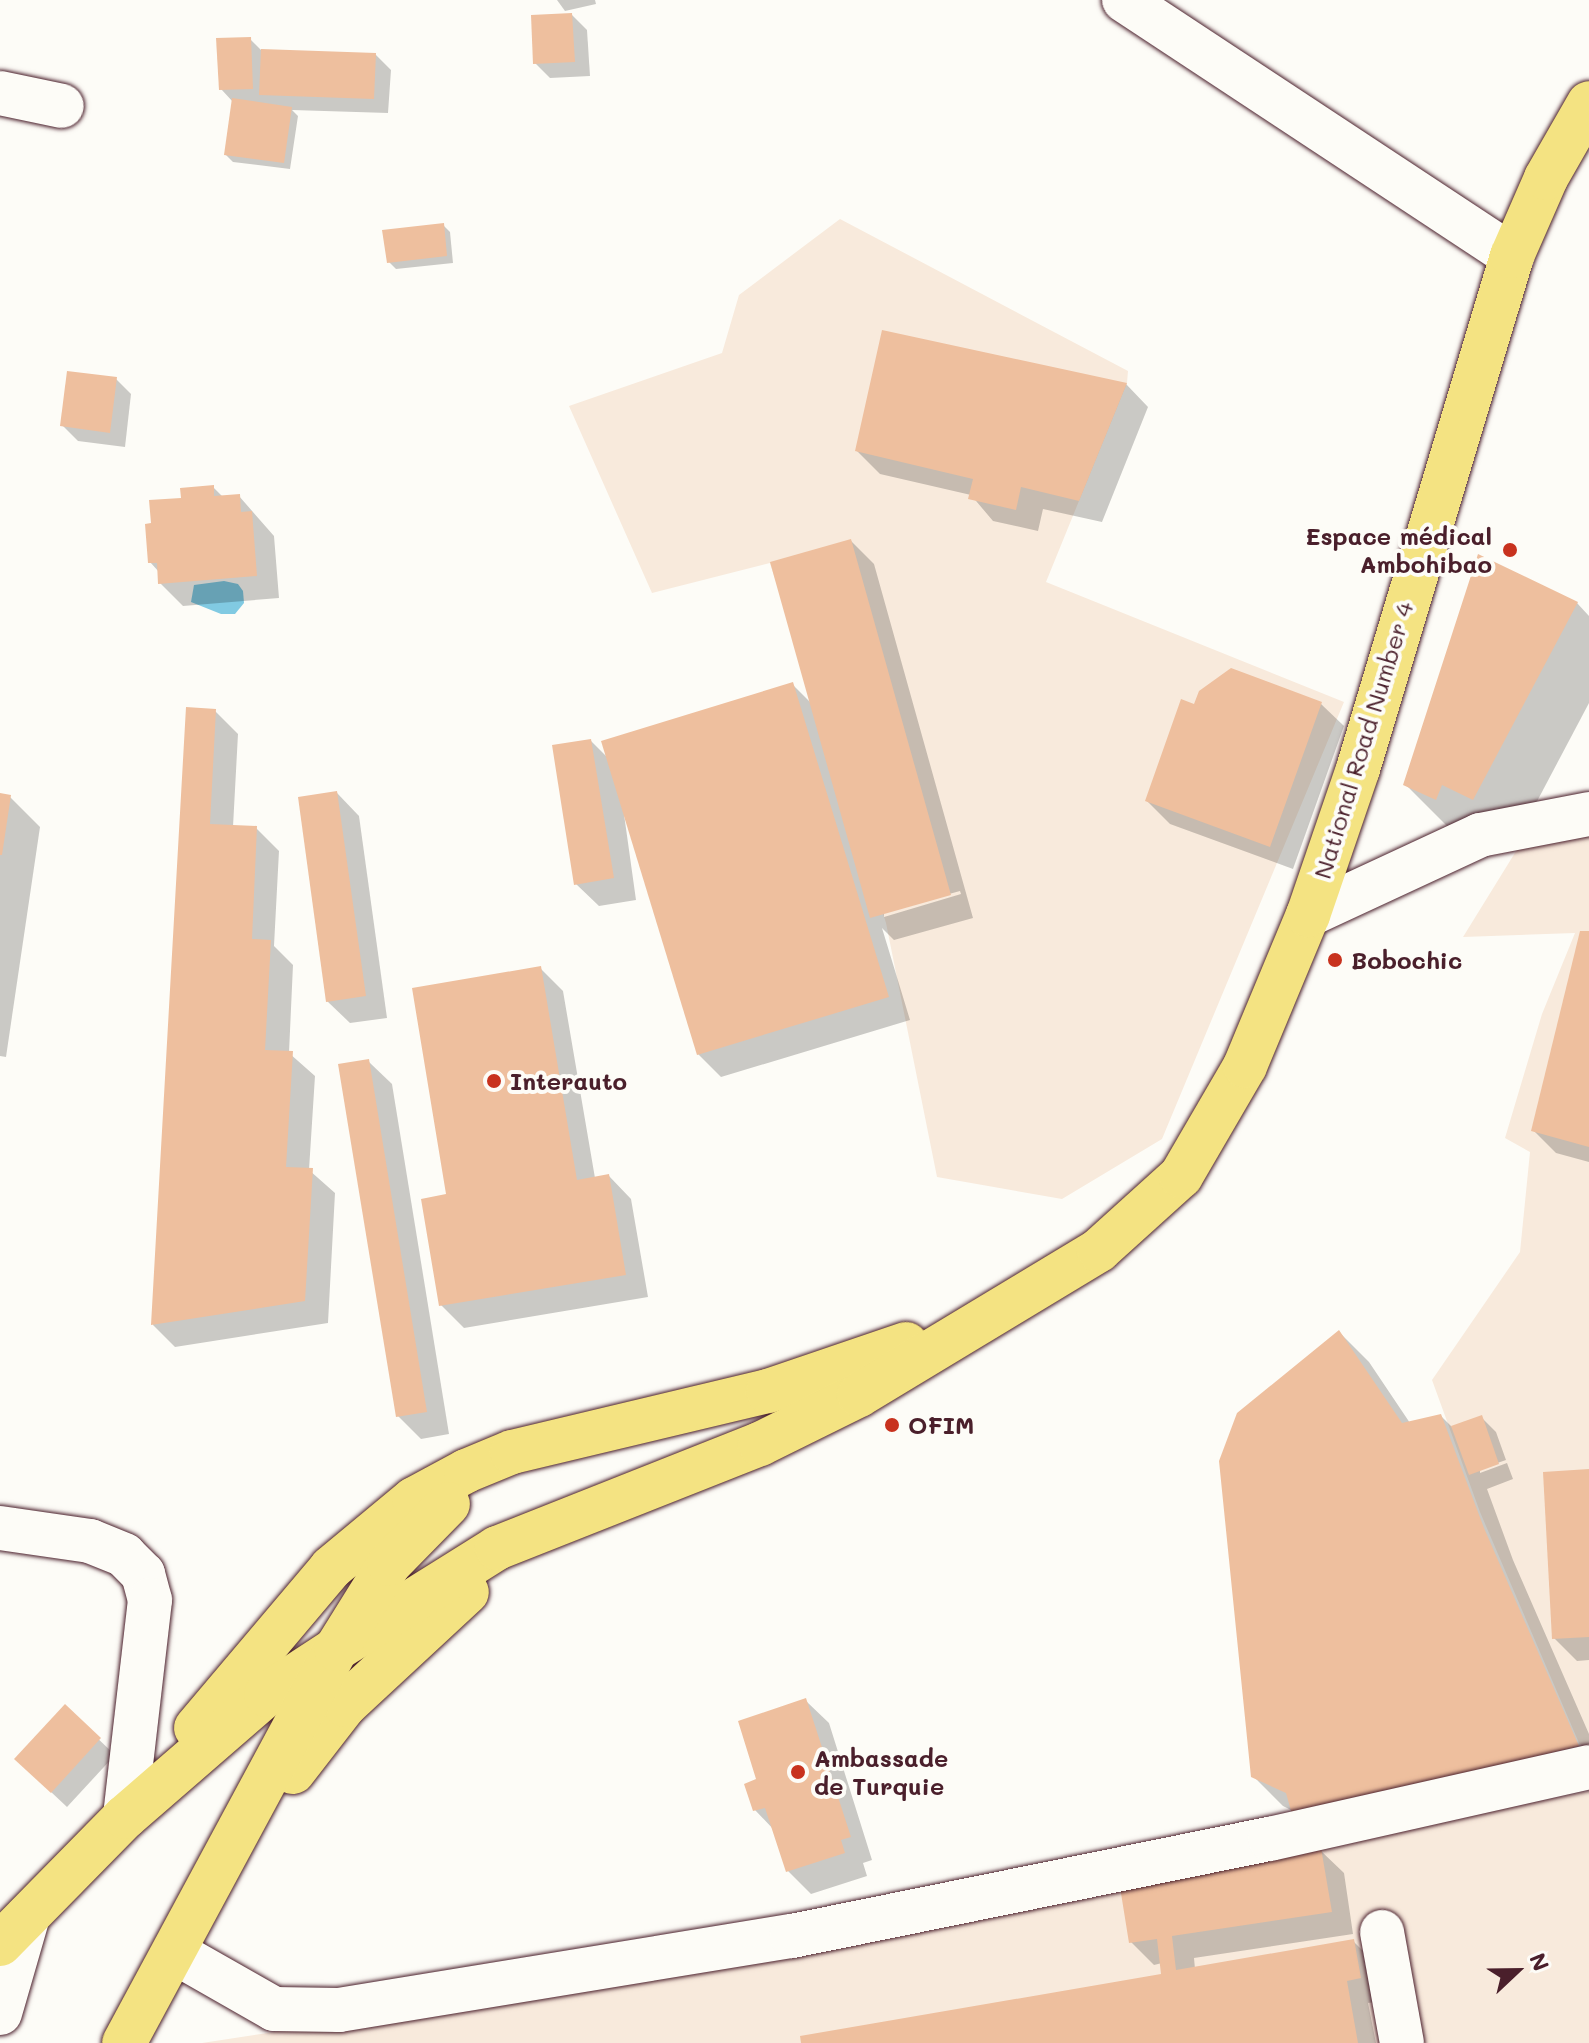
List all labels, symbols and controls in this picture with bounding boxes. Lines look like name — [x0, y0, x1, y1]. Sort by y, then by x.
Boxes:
place label: Espace médical Ambohibao — [1305, 522, 1492, 578]
marker: Espace médical Ambohibao — [1499, 539, 1521, 561]
street label: National Road Number 4 — [1307, 598, 1419, 882]
place label: Bobochic — [1351, 946, 1462, 974]
marker: Bobochic — [1326, 951, 1344, 969]
place label: Interauto — [510, 1067, 627, 1095]
marker: Interauto — [485, 1072, 503, 1090]
place label: OFIM — [908, 1411, 975, 1439]
marker: OFIM — [883, 1416, 901, 1434]
place label: Ambassade de Turquie — [814, 1744, 948, 1800]
marker: Ambassade de Turquie — [789, 1763, 807, 1781]
north arrow — [1477, 1931, 1557, 2011]
text: N — [1523, 1949, 1556, 1975]

